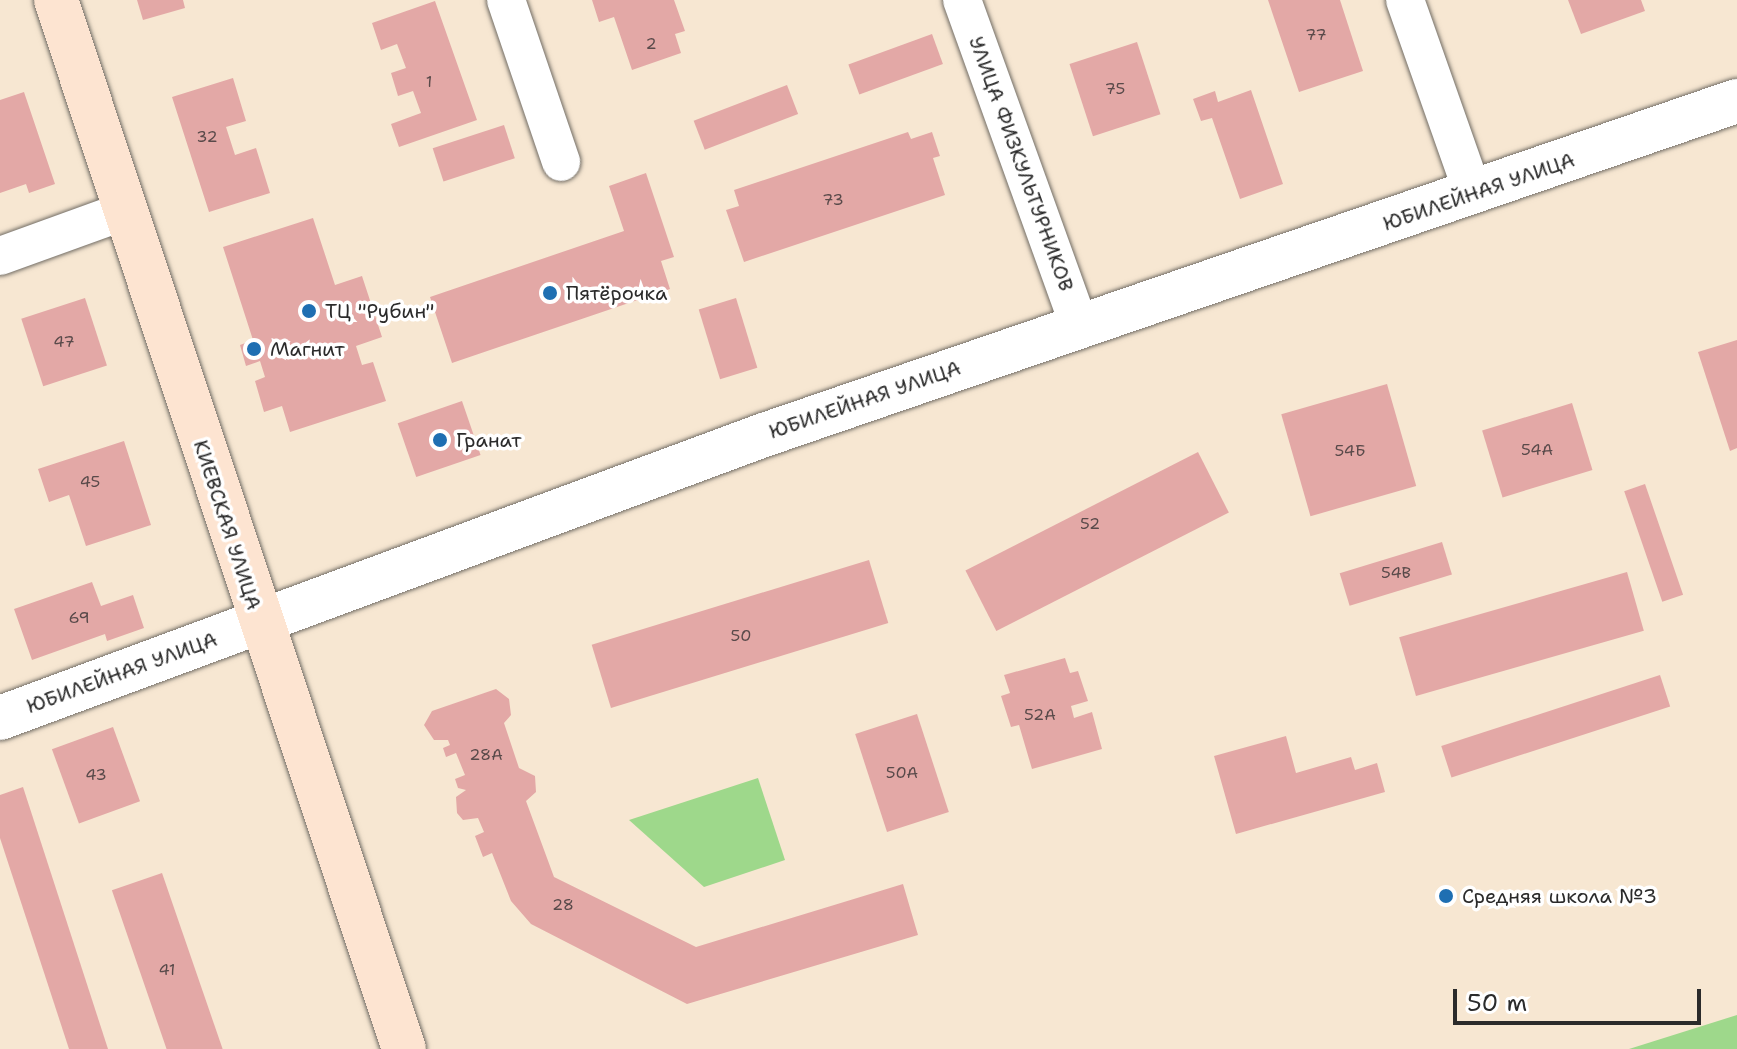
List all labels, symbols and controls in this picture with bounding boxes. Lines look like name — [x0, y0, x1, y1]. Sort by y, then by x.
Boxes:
house number: 77 — [1305, 25, 1327, 45]
street label: УЛИЦА ФИЗКУЛЬТУРНИКОВ — [964, 33, 1078, 295]
house number: 2 — [645, 34, 657, 54]
house number: 1 — [426, 72, 432, 92]
house number: 75 — [1105, 79, 1125, 99]
house number: 32 — [196, 127, 218, 147]
street label: ЮБИЛЕЙНАЯ УЛИЦА — [1380, 148, 1578, 236]
house number: 73 — [822, 190, 844, 210]
place label: Пятёрочка — [566, 281, 667, 305]
marker: Пятёрочка — [541, 284, 559, 302]
place label: ТЦ "Рубин" — [325, 299, 434, 323]
marker: ТЦ "Рубин" — [300, 302, 318, 320]
house number: 47 — [53, 332, 75, 352]
place label: Магнит — [270, 337, 345, 361]
marker: Магнит — [245, 340, 263, 358]
street label: ЮБИЛЕЙНАЯ УЛИЦА — [766, 356, 964, 444]
place label: Гранат — [456, 428, 521, 452]
marker: Гранат — [431, 431, 449, 449]
street label: КИЕВСКАЯ УЛИЦА — [188, 437, 266, 613]
house number: 54А — [1521, 440, 1553, 460]
house number: 54Б — [1334, 441, 1366, 461]
house number: 45 — [80, 472, 100, 492]
house number: 52 — [1080, 514, 1100, 534]
house number: 54В — [1381, 563, 1411, 583]
house number: 69 — [68, 608, 90, 628]
house number: 50 — [731, 626, 751, 646]
street label: ЮБИЛЕЙНАЯ УЛИЦА — [23, 627, 221, 719]
house number: 52А — [1024, 705, 1056, 725]
house number: 28А — [469, 745, 503, 765]
house number: 50А — [886, 763, 918, 783]
house number: 43 — [85, 765, 107, 785]
place label: Средняя школа №3 — [1462, 884, 1657, 908]
marker: Средняя школа №3 — [1437, 887, 1455, 905]
house number: 28 — [552, 895, 574, 915]
house number: 41 — [158, 960, 176, 980]
scale bar — [1457, 973, 1705, 1023]
text: 50 m — [1467, 987, 1527, 1019]

